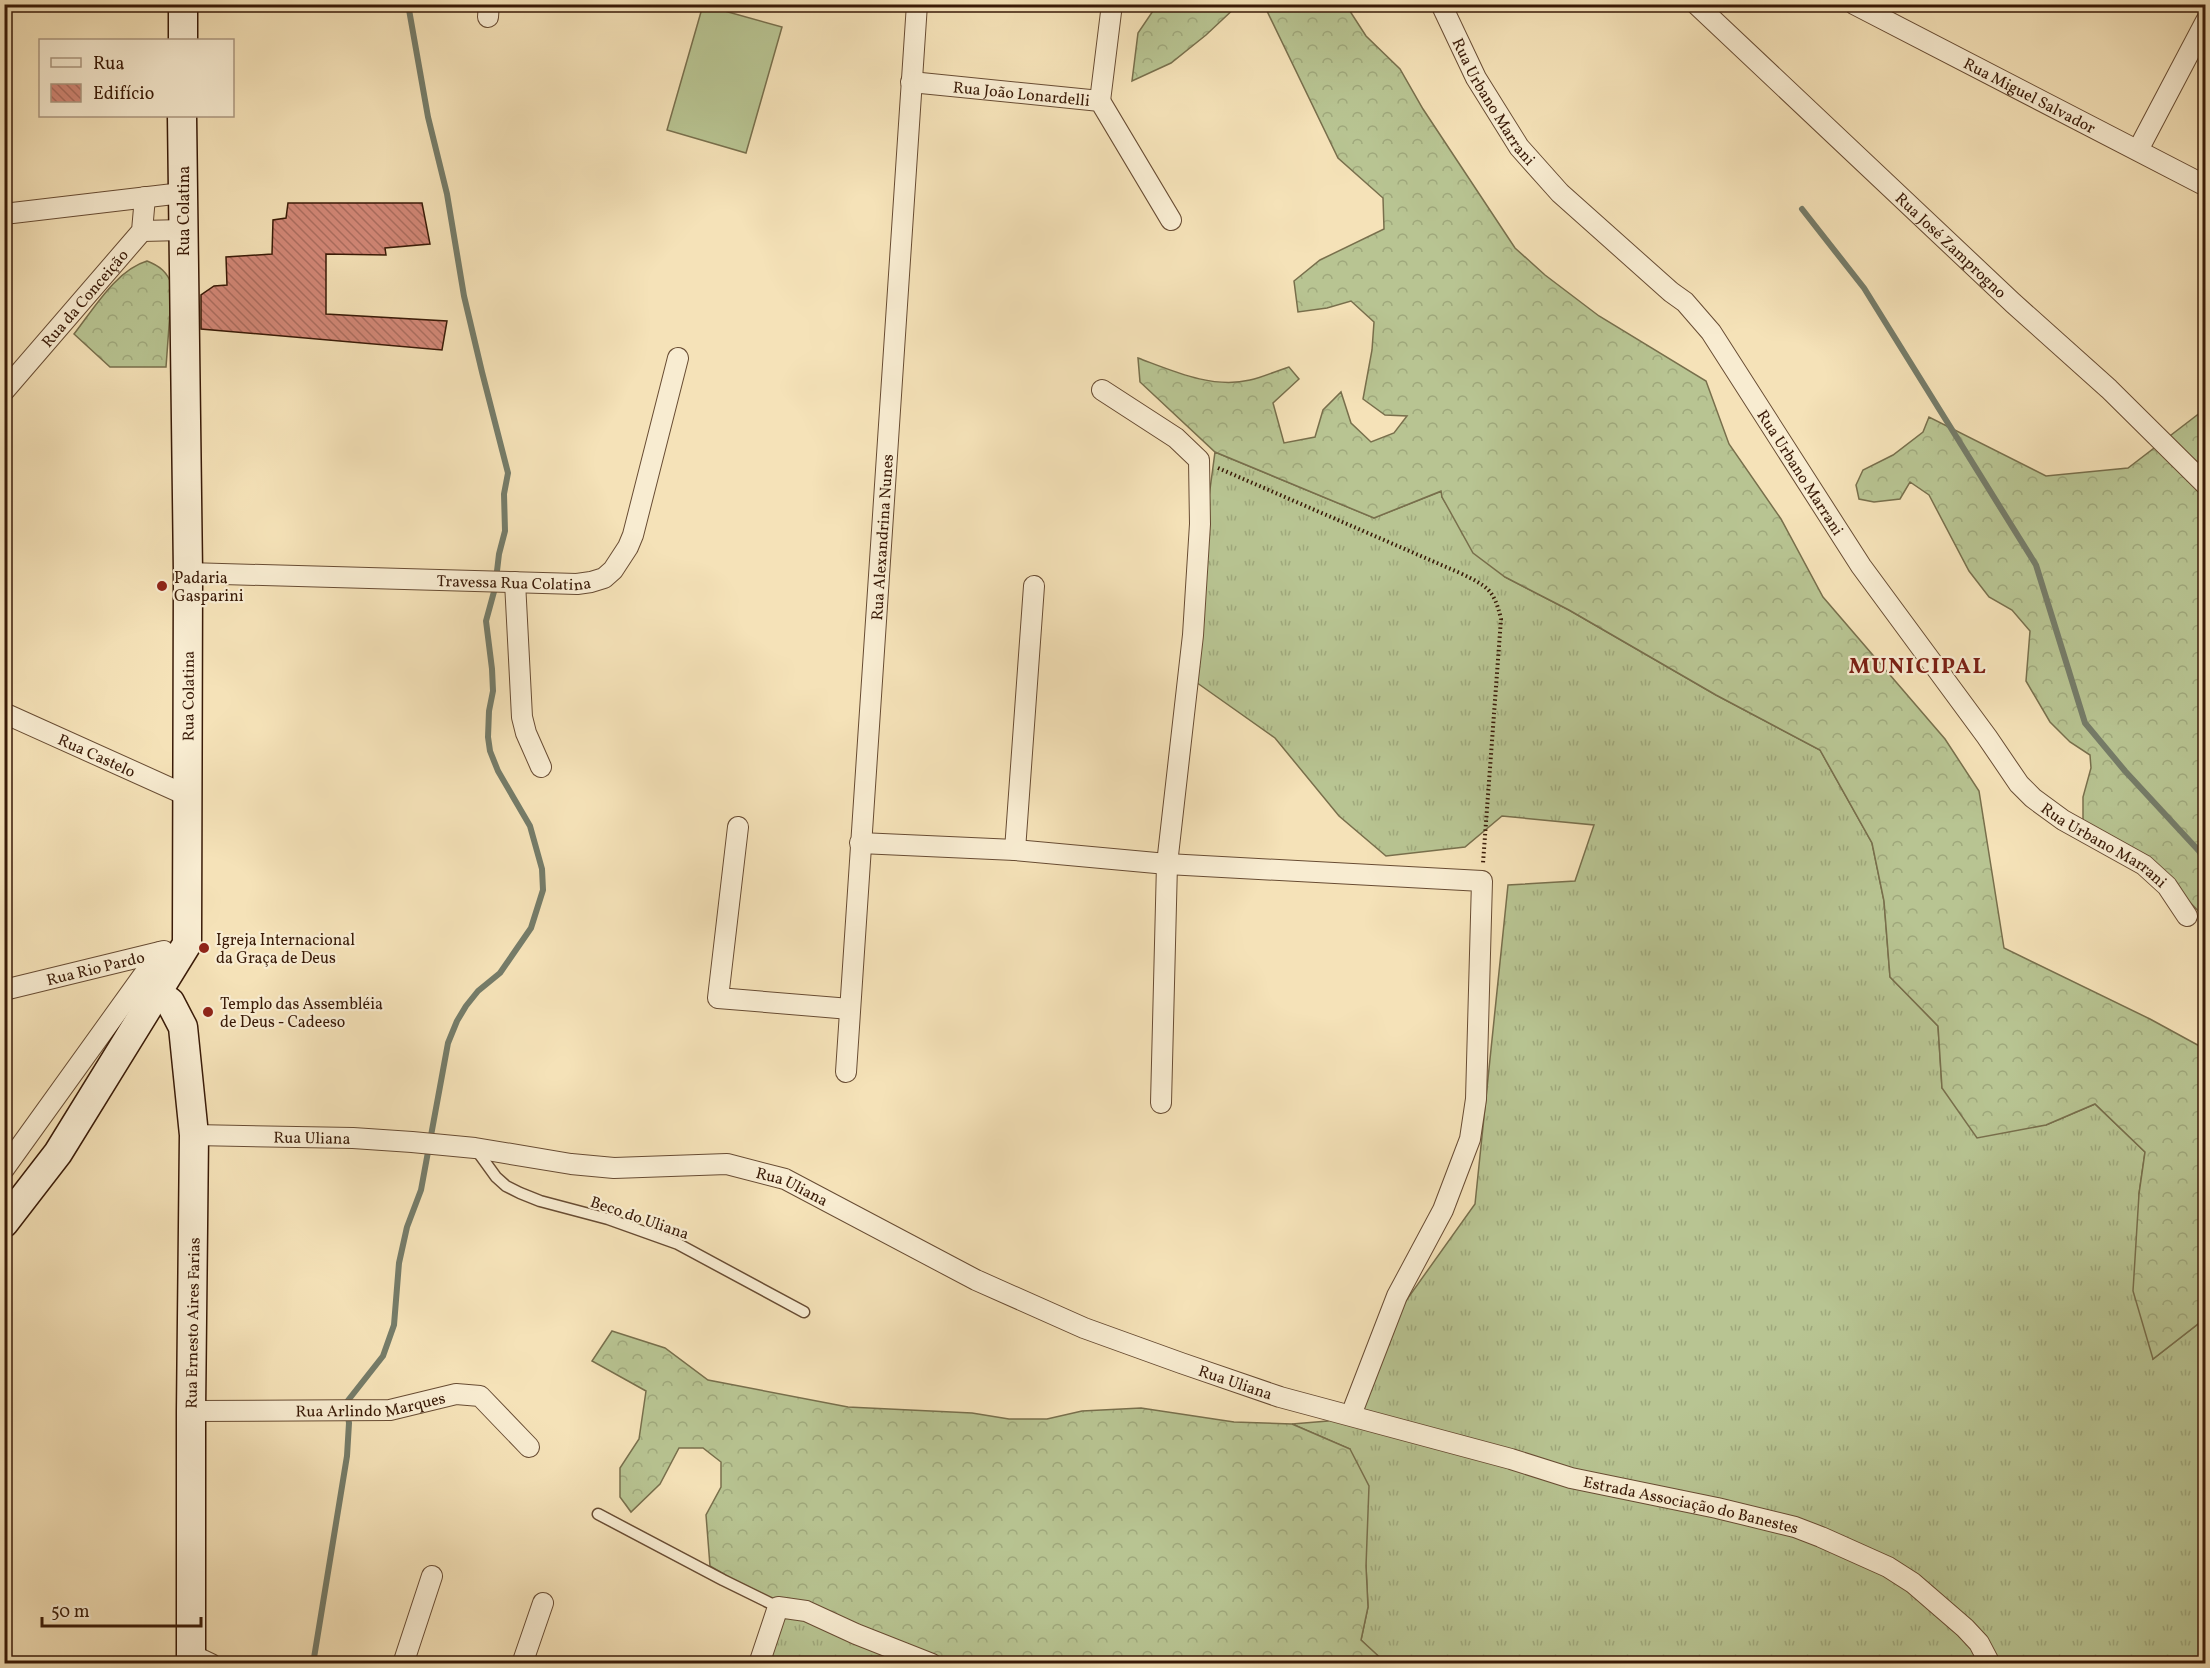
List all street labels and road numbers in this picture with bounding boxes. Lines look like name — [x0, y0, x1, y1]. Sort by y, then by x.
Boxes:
street label: Rua Urbano Marrani — [1446, 35, 1539, 171]
street label: Rua Miguel Salvador — [1959, 53, 2099, 140]
street label: Rua João Lonardelli — [952, 77, 1091, 113]
street label: Rua Colatina — [174, 166, 196, 256]
street label: Rua José Zamprogno — [1889, 188, 2010, 304]
street label: Rua da Conceição — [37, 245, 134, 353]
street label: Rua Urbano Marrani — [1751, 406, 1848, 541]
street label: Rua Alexandrina Nunes — [867, 453, 900, 621]
street label: Travessa Rua Colatina — [436, 571, 593, 597]
street label: Rua Colatina — [179, 651, 201, 741]
street label: Rua Castelo — [54, 730, 138, 784]
street label: Rua Urbano Marrani — [2036, 798, 2171, 894]
street label: Rua Rio Pardo — [45, 947, 147, 992]
street label: Rua Uliana — [273, 1128, 351, 1151]
street label: Rua Uliana — [753, 1163, 831, 1213]
street label: Beco do Uliana — [587, 1192, 692, 1246]
street label: Rua Ernesto Aires Farias — [182, 1237, 206, 1409]
street label: Rua Uliana — [1195, 1361, 1275, 1407]
street label: Rua Arlindo Marques — [296, 1388, 448, 1424]
street label: Estrada Associação do Banestes — [1581, 1472, 1802, 1540]

